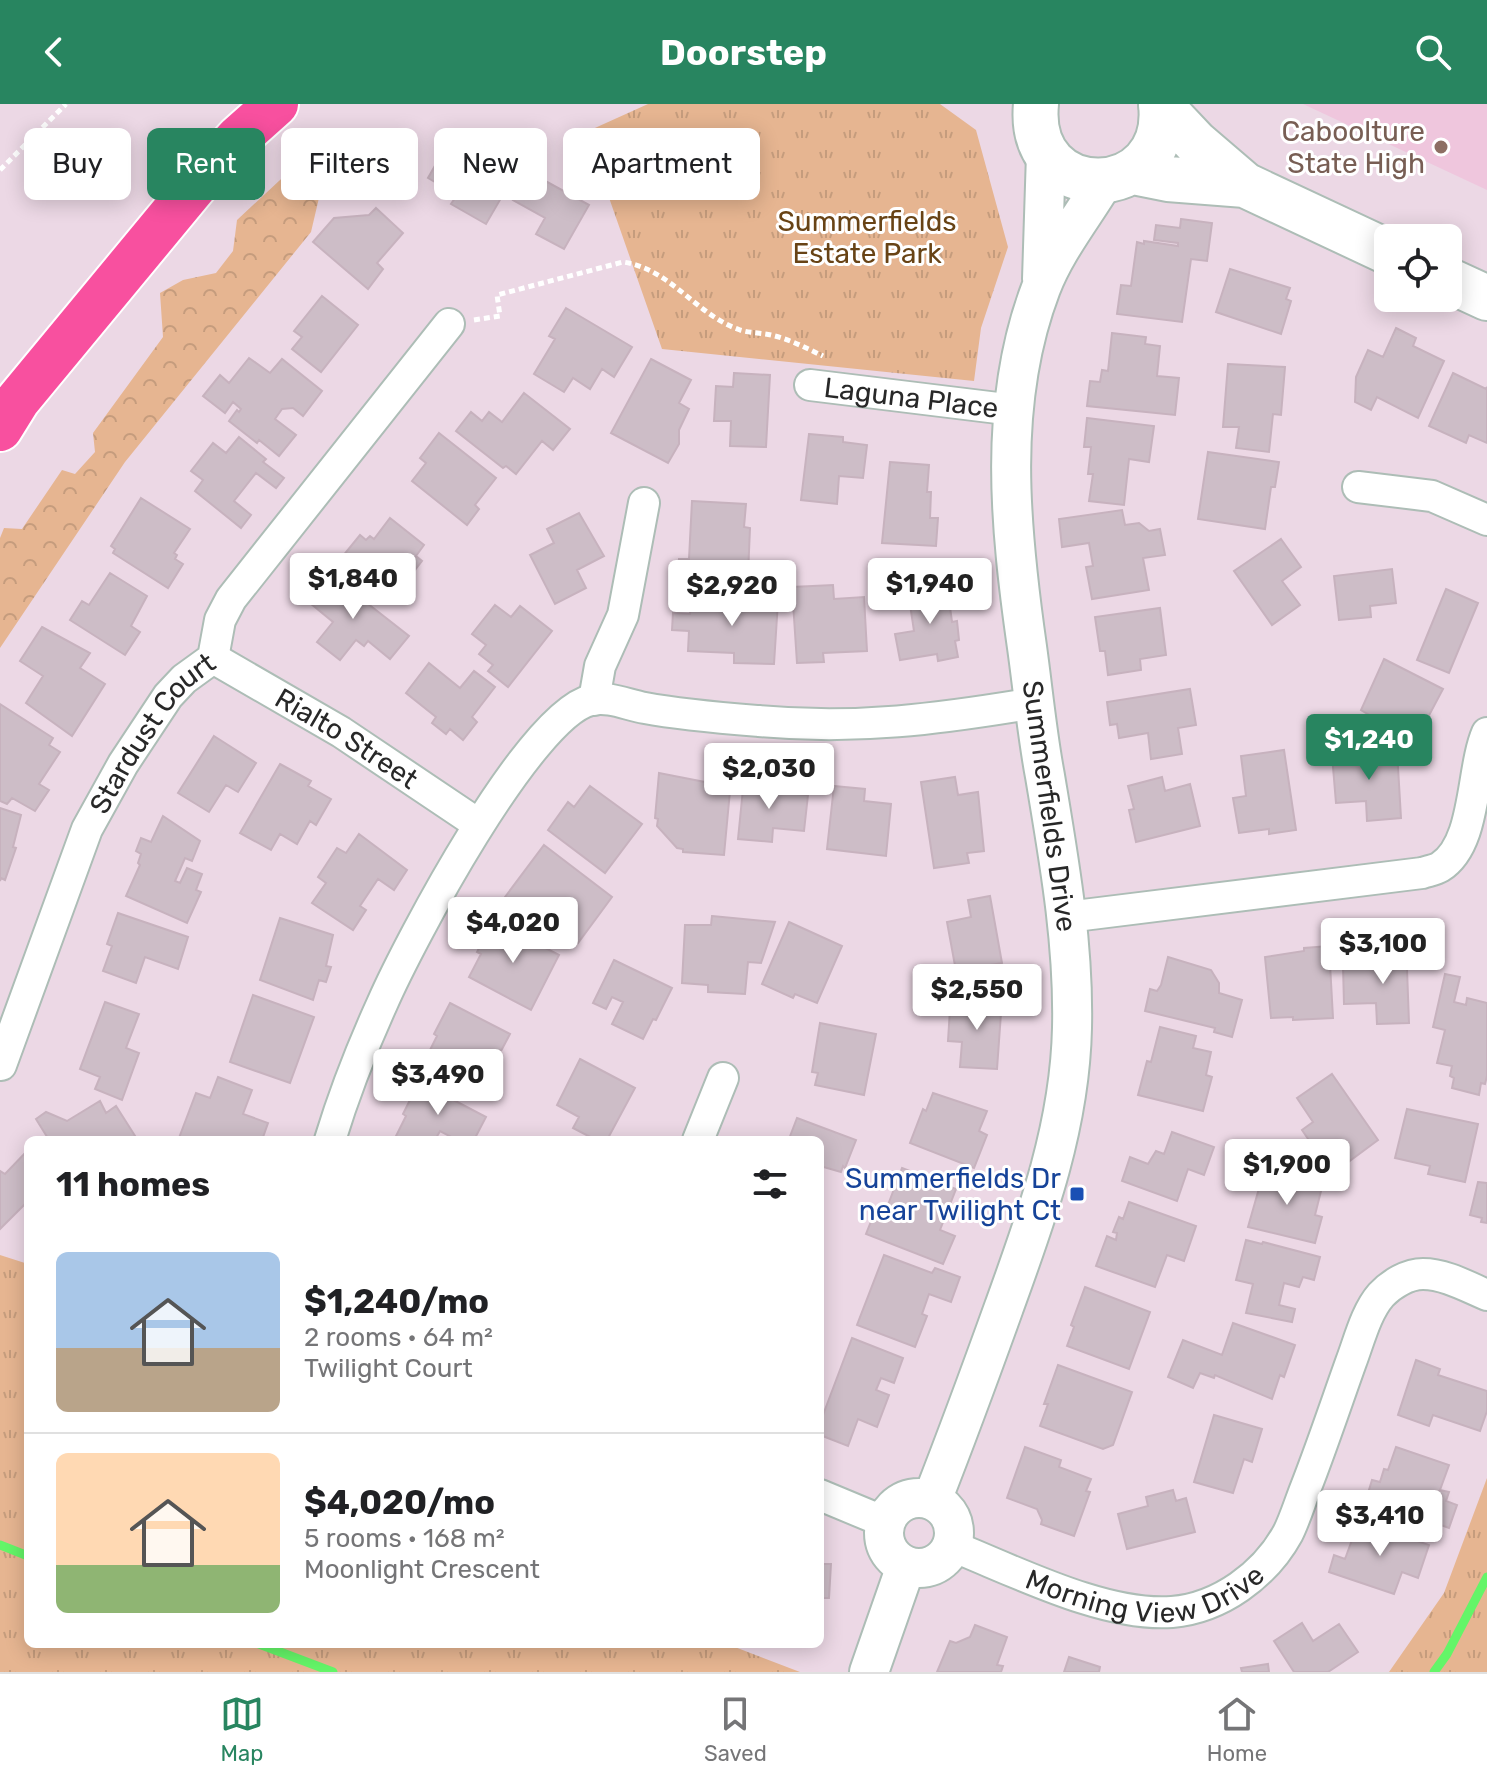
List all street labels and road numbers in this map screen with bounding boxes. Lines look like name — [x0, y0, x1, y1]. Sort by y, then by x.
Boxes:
street label: Laguna Place — [822, 371, 1000, 425]
street label: Stardust Court — [83, 646, 222, 819]
street label: Summerfields Drive — [1016, 678, 1083, 934]
street label: Rialto Street — [269, 682, 424, 796]
street label: Morning View Drive — [1016, 1542, 1268, 1588]

